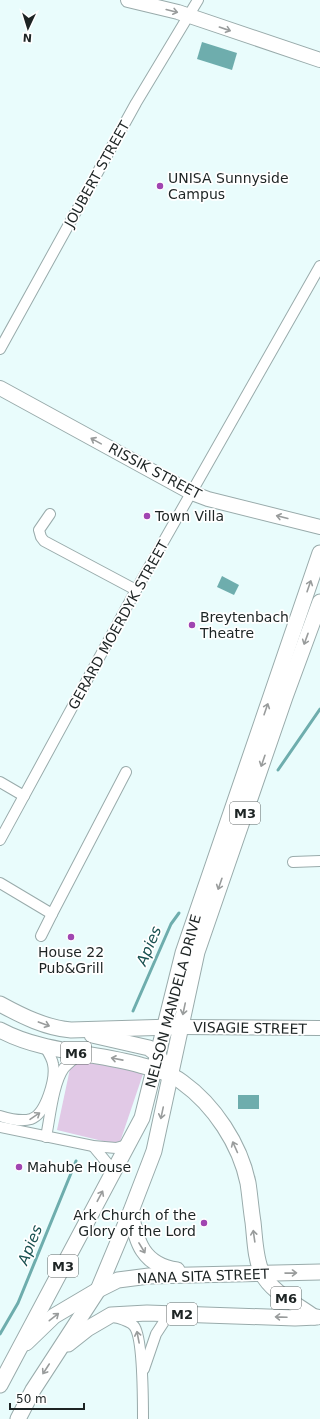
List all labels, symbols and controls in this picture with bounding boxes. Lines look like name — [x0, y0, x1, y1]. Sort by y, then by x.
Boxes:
one-way arrow — [165, 7, 178, 15]
north arrow — [8, 8, 48, 48]
one-way arrow — [218, 25, 230, 33]
text: N — [22, 31, 32, 44]
street label: JOUBERT STREET — [61, 118, 133, 231]
place label: UNISA Sunnyside Campus — [168, 170, 289, 202]
marker: UNISA Sunnyside Campus — [155, 181, 165, 191]
one-way arrow — [90, 436, 102, 444]
street label: RISSIK STREET — [106, 440, 205, 502]
place label: Town Villa — [154, 508, 224, 524]
marker: Town Villa — [142, 511, 152, 521]
one-way arrow — [276, 513, 289, 521]
street label: GERARD MOERDYK STREET — [65, 537, 171, 712]
one-way arrow — [305, 581, 313, 593]
place label: Breytenbach Theatre — [199, 609, 289, 641]
marker: Breytenbach Theatre — [187, 620, 197, 630]
one-way arrow — [302, 632, 310, 644]
one-way arrow — [263, 703, 271, 715]
one-way arrow — [258, 755, 266, 767]
road number: M3 — [230, 802, 260, 824]
one-way arrow — [216, 878, 224, 890]
street label: NELSON MANDELA DRIVE — [142, 913, 204, 1089]
water label: Apies — [132, 923, 165, 969]
marker: House 22 Pub&Grill — [66, 932, 76, 942]
place label: House 22 Pub&Grill — [38, 944, 104, 976]
one-way arrow — [180, 1002, 188, 1015]
street label: VISAGIE STREET — [193, 1019, 308, 1037]
one-way arrow — [37, 1020, 49, 1028]
road number: M6 — [61, 1042, 91, 1064]
one-way arrow — [111, 1055, 124, 1063]
one-way arrow — [158, 1106, 166, 1119]
one-way arrow — [29, 1111, 40, 1120]
one-way arrow — [231, 1141, 238, 1153]
place label: Mahube House — [27, 1159, 131, 1175]
marker: Mahube House — [14, 1162, 24, 1172]
one-way arrow — [97, 1190, 104, 1202]
place label: Ark Church of the Glory of the Lord — [73, 1207, 196, 1239]
marker: Ark Church of the Glory of the Lord — [199, 1218, 209, 1228]
water label: Apies — [14, 1222, 46, 1268]
one-way arrow — [250, 1230, 258, 1243]
one-way arrow — [138, 1242, 146, 1254]
road number: M3 — [48, 1255, 78, 1277]
street label: NANA SITA STREET — [137, 1266, 270, 1286]
one-way arrow — [284, 1269, 297, 1277]
road number: M6 — [271, 1287, 301, 1309]
road number: M2 — [167, 1303, 197, 1325]
one-way arrow — [48, 1313, 59, 1322]
one-way arrow — [275, 1314, 288, 1321]
one-way arrow — [134, 1331, 142, 1344]
one-way arrow — [42, 1364, 50, 1375]
scale bar — [10, 1385, 84, 1411]
text: 50 m — [16, 1392, 47, 1406]

